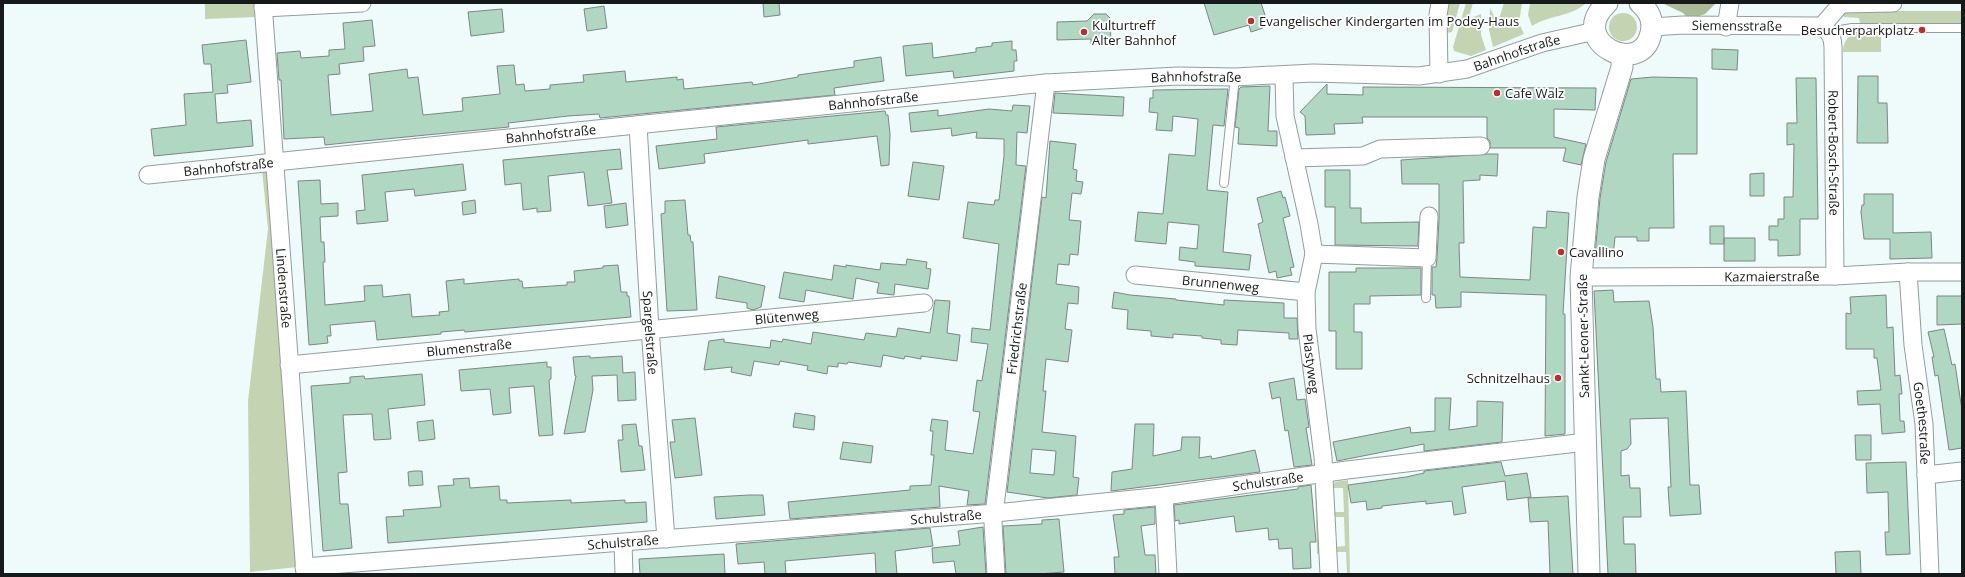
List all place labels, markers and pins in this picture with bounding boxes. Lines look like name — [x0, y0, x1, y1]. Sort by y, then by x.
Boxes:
place label: Evangelischer Kindergarten im Podey-Haus — [1259, 12, 1519, 30]
place label: Kulturtreff Alter Bahnhof — [1092, 16, 1176, 49]
marker: Evangelischer Kindergarten im Podey-Haus — [1246, 16, 1256, 26]
place label: Besucherparkplatz — [1801, 21, 1914, 39]
marker: Besucherparkplatz — [1917, 25, 1927, 35]
marker: Kulturtreff Alter Bahnhof — [1079, 27, 1089, 37]
place label: Cafe Walz — [1505, 84, 1564, 102]
marker: Cafe Walz — [1492, 88, 1502, 98]
place label: Cavallino — [1569, 243, 1624, 261]
marker: Cavallino — [1556, 247, 1566, 257]
place label: Schnitzelhaus — [1467, 369, 1550, 387]
marker: Schnitzelhaus — [1553, 373, 1563, 383]

